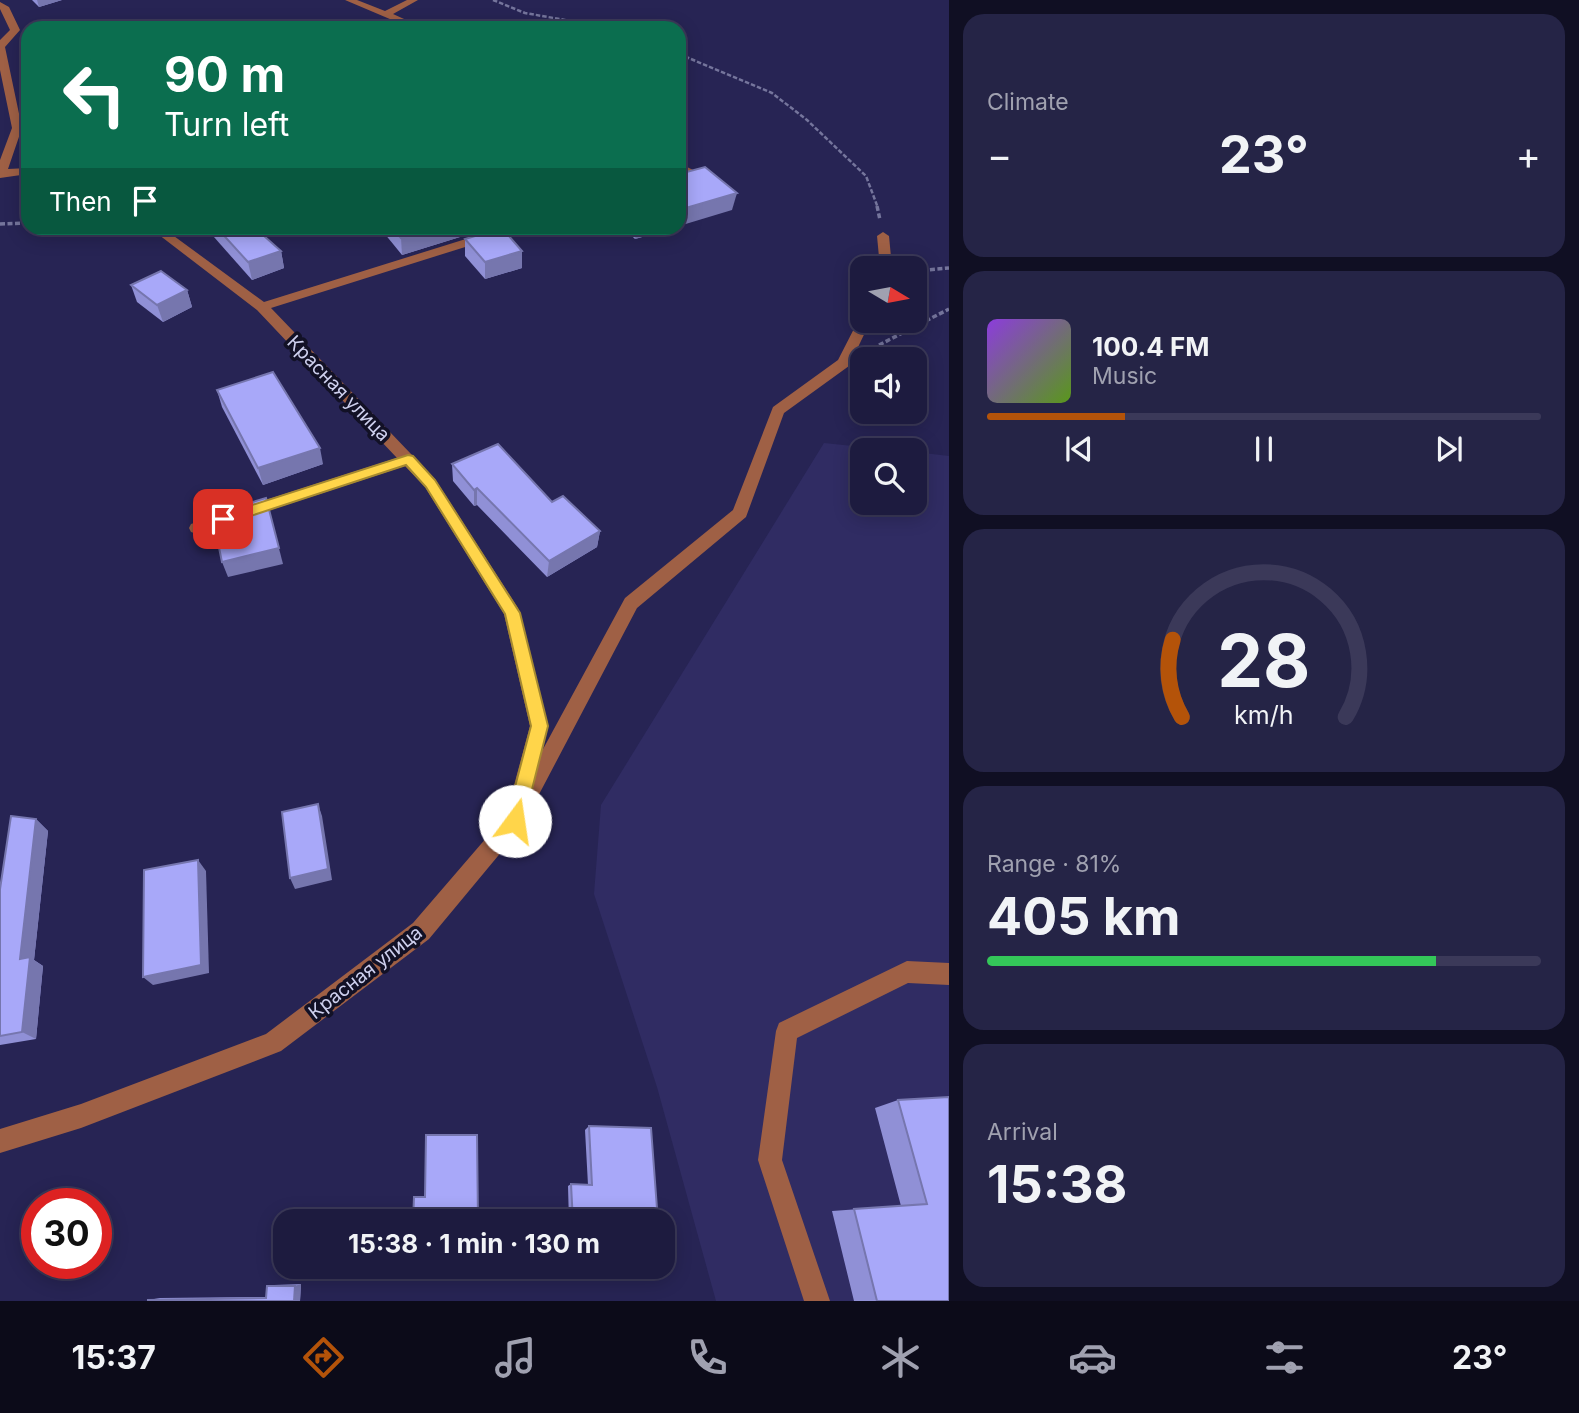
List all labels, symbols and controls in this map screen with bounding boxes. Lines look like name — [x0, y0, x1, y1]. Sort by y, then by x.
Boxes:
text: 90 m — [164, 45, 285, 104]
icon: left — [49, 49, 140, 140]
text: Climate — [987, 88, 1069, 116]
text: Turn left — [164, 105, 289, 144]
text: 23° — [1219, 123, 1309, 186]
text: − — [987, 132, 1012, 178]
text: + — [1516, 132, 1541, 178]
icon: arrive — [126, 182, 164, 220]
text: Then — [49, 186, 112, 217]
north arrow — [850, 256, 928, 332]
map controls — [850, 256, 927, 515]
street label: Красная улица — [282, 331, 395, 446]
text: 100.4 FM — [1092, 331, 1209, 362]
button: sound — [850, 347, 927, 424]
text: Music — [1092, 362, 1157, 390]
icon: previous — [1060, 430, 1098, 468]
icon: pause — [1245, 430, 1283, 468]
icon: next — [1430, 430, 1468, 468]
button: search — [850, 438, 927, 515]
pin — [193, 489, 253, 549]
icon: arrive — [204, 500, 242, 538]
text: 28 — [1217, 616, 1311, 705]
text: km/h — [1234, 699, 1294, 729]
position arrow — [478, 784, 552, 858]
text: Range · 81% — [987, 850, 1121, 878]
text: 405 km — [987, 885, 1180, 948]
street label: Красная улица — [304, 921, 427, 1024]
text: Arrival — [987, 1118, 1058, 1146]
text: 15:38 — [987, 1153, 1127, 1216]
speed limit sign: 30 — [21, 1188, 112, 1279]
text: 15:38 · 1 min · 130 m — [348, 1228, 600, 1259]
icon: directions — [299, 1333, 348, 1382]
icon: music — [491, 1333, 540, 1382]
icon: phone — [683, 1333, 732, 1382]
icon: climate — [876, 1333, 925, 1382]
icon: car — [1068, 1333, 1117, 1382]
icon: filters — [1260, 1333, 1309, 1382]
text: 15:37 — [72, 1338, 156, 1377]
text: 23° — [1452, 1338, 1507, 1377]

